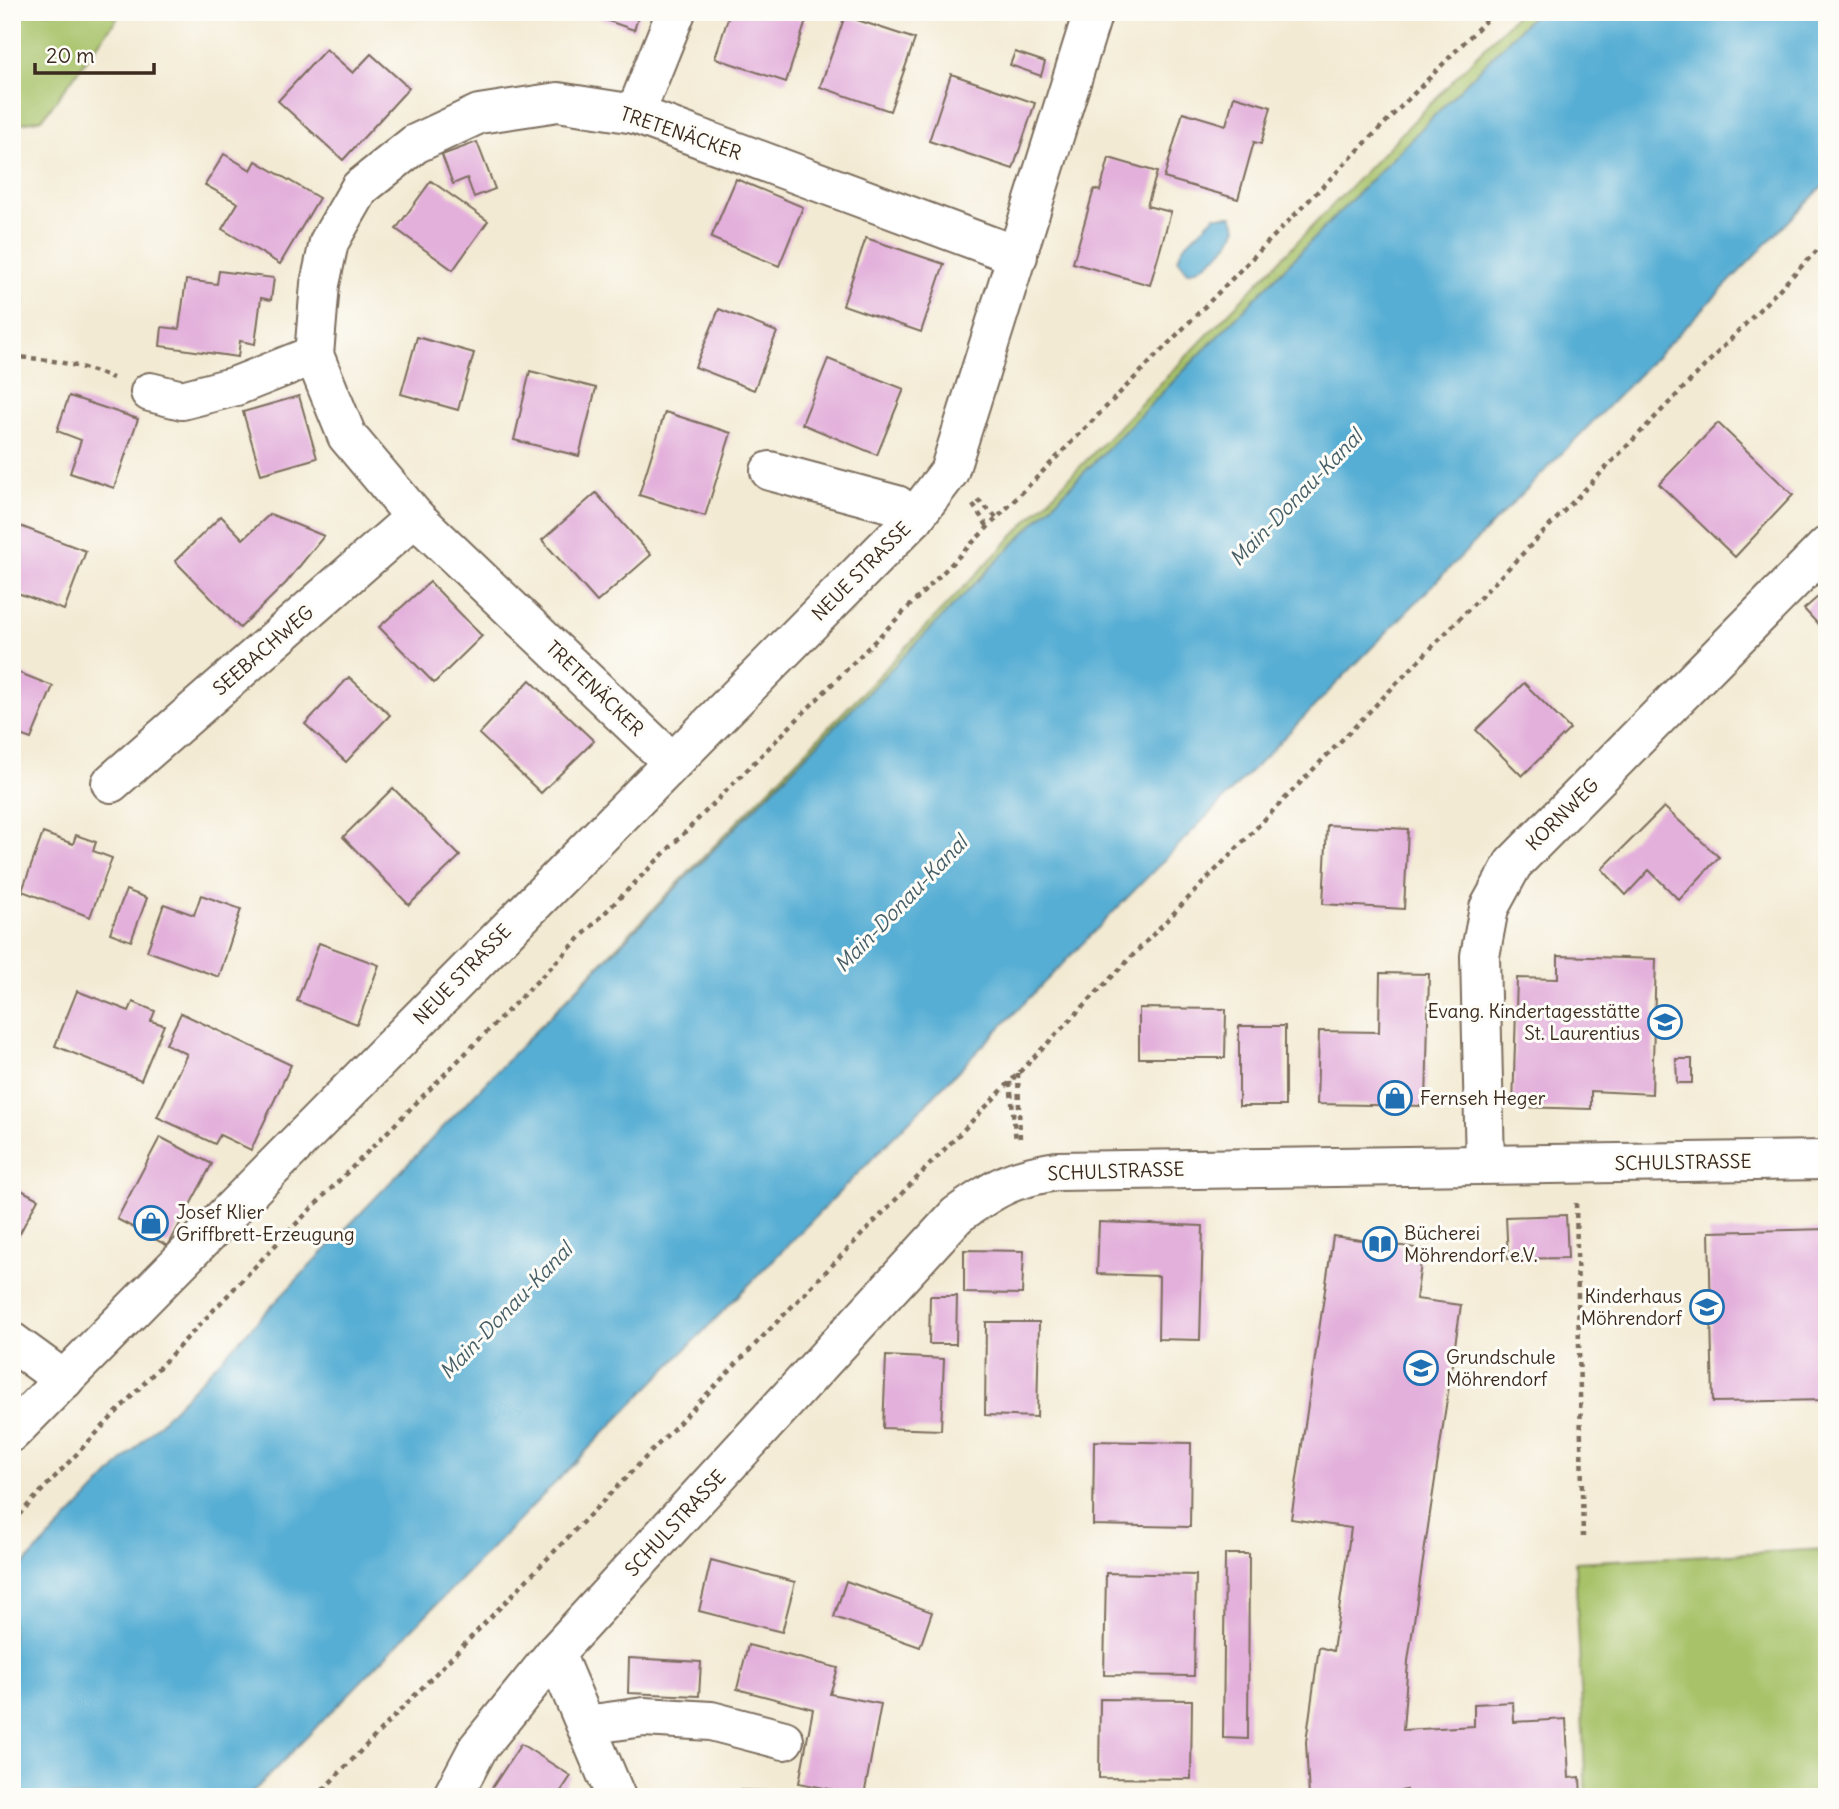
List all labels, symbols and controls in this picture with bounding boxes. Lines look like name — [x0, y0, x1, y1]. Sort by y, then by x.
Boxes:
scale bar — [35, 32, 154, 76]
text: 20 m — [46, 42, 95, 69]
street label: TRETENÄCKER — [617, 101, 745, 165]
water label: Main-Donau-Kanal — [1223, 421, 1370, 572]
street label: NEUE STRASSE — [807, 517, 915, 625]
street label: SEEBACHWEG — [208, 600, 318, 700]
street label: TRETENÄCKER — [541, 635, 649, 741]
street label: KORNWEG — [1521, 773, 1603, 855]
water label: Main-Donau-Kanal — [828, 827, 975, 978]
street label: NEUE STRASSE — [408, 919, 516, 1029]
place label: Evang. Kindertagesstätte St. Laurentius — [1428, 999, 1640, 1045]
school or university icon: Evang. Kindertagesstätte St. Laurentius — [1646, 1003, 1684, 1041]
shop icon: Fernseh Heger — [1376, 1079, 1414, 1117]
place label: Fernseh Heger — [1420, 1086, 1546, 1110]
street label: SCHULSTRASSE — [1614, 1149, 1752, 1175]
street label: SCHULSTRASSE — [1047, 1157, 1185, 1185]
place label: Josef Klier Griffbrett-Erzeugung — [176, 1200, 355, 1246]
shop icon: Josef Klier Griffbrett-Erzeugung — [132, 1204, 170, 1242]
place label: Bücherei Möhrendorf e.V. — [1404, 1221, 1538, 1267]
library icon: Bücherei Möhrendorf e.V. — [1361, 1225, 1399, 1263]
water label: Main-Donau-Kanal — [433, 1234, 580, 1385]
place label: Kinderhaus Möhrendorf — [1581, 1284, 1683, 1330]
school or university icon: Kinderhaus Möhrendorf — [1688, 1288, 1726, 1326]
place label: Grundschule Möhrendorf — [1446, 1345, 1556, 1391]
school or university icon: Grundschule Möhrendorf — [1402, 1349, 1440, 1387]
street label: SCHULSTRASSE — [620, 1465, 730, 1581]

